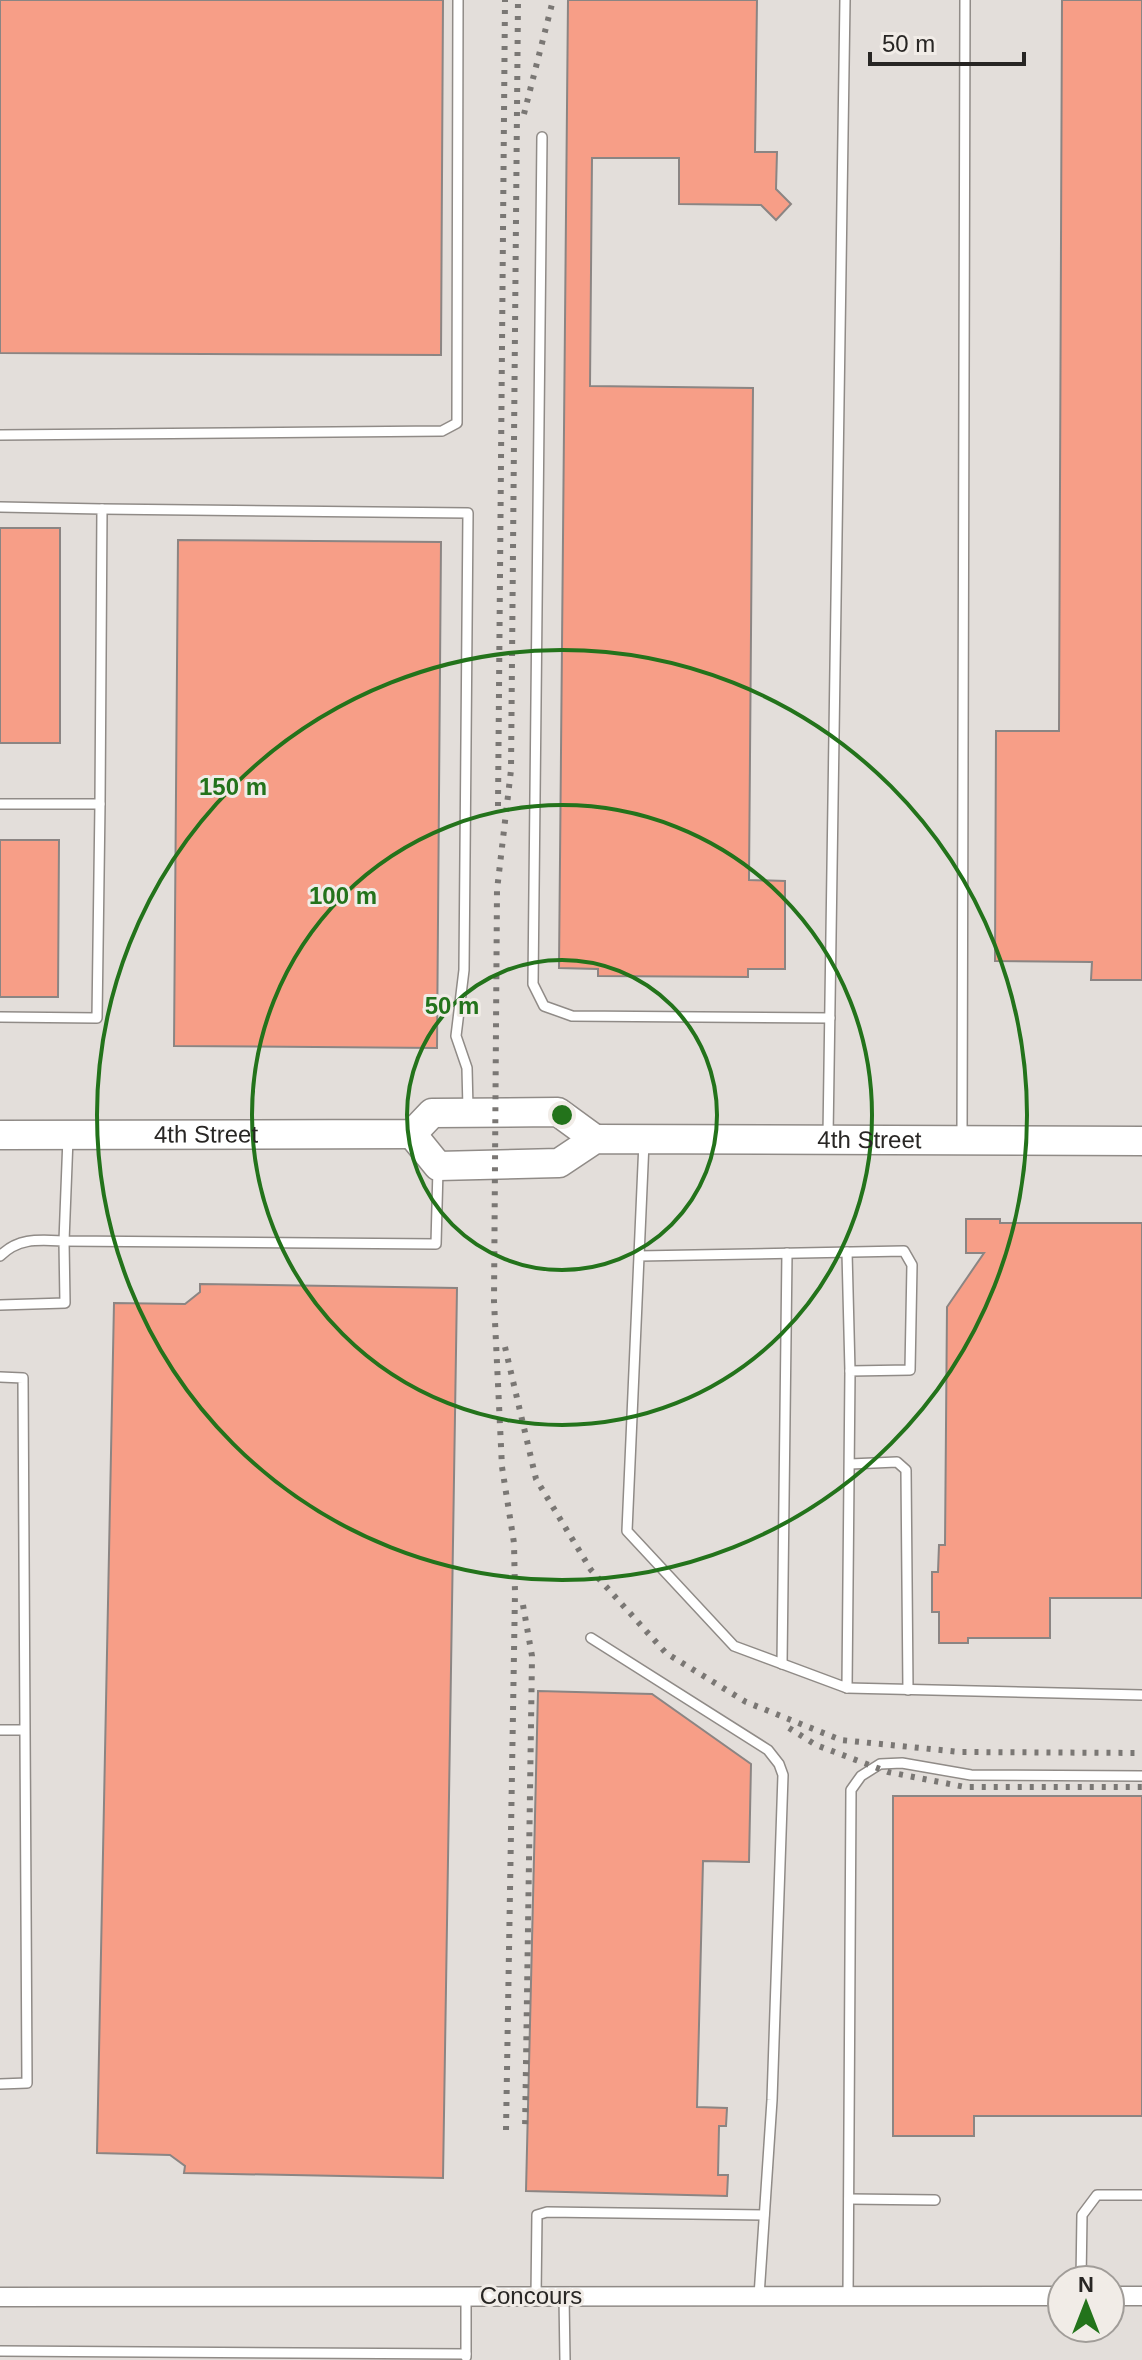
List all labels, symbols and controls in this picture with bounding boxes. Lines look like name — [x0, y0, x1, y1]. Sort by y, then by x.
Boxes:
scale bar — [870, 16, 1024, 66]
text: 50 m — [882, 30, 935, 57]
text: 150 m — [199, 773, 267, 800]
text: 100 m — [309, 882, 377, 909]
text: 50 m — [425, 992, 479, 1019]
centre of rings — [548, 1101, 576, 1129]
street label: 4th Street — [154, 1120, 258, 1148]
street label: 4th Street — [817, 1126, 922, 1153]
north arrow — [1046, 2264, 1126, 2344]
text: N — [1078, 2272, 1094, 2297]
street label: Concours — [480, 2282, 582, 2309]

